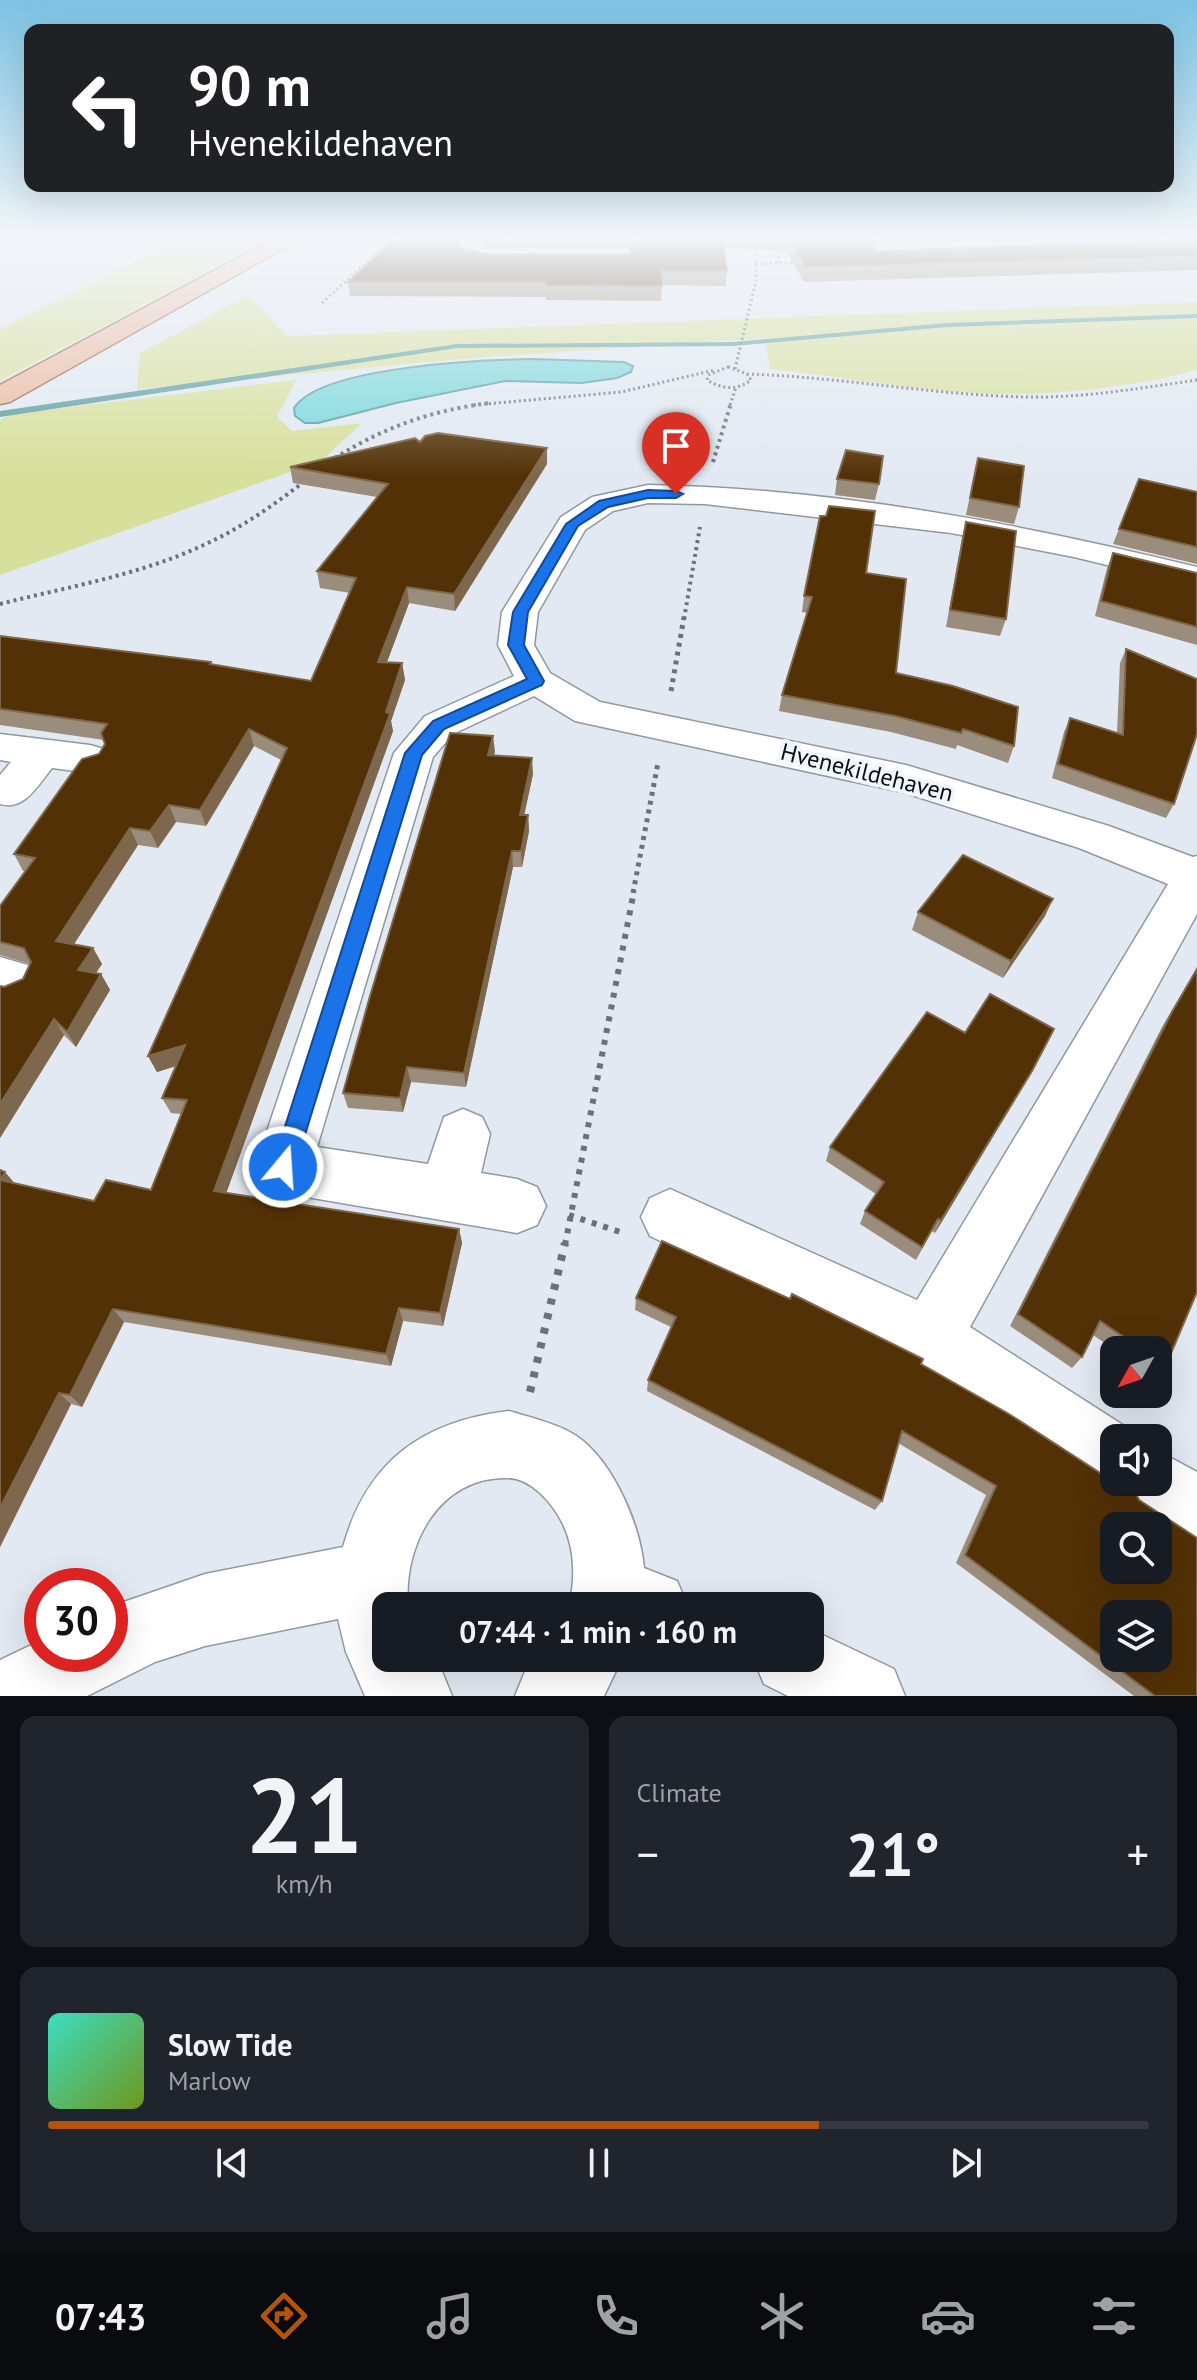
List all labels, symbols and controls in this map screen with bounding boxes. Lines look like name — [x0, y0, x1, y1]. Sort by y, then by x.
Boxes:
text: 90 m — [188, 49, 311, 121]
icon: left — [56, 56, 160, 160]
text: Hvenekildehaven — [188, 119, 453, 166]
pin — [642, 412, 710, 494]
icon: arrive — [654, 424, 698, 468]
street label: Hvenekildehaven — [778, 736, 956, 808]
position arrow — [241, 1125, 325, 1209]
north arrow — [1100, 1336, 1172, 1408]
map controls — [1100, 1336, 1172, 1672]
button: sound — [1100, 1424, 1172, 1496]
button: search — [1100, 1512, 1172, 1584]
speed limit sign: 30 — [24, 1568, 128, 1672]
button: layers — [1100, 1600, 1172, 1672]
text: 07:44 · 1 min · 160 m — [459, 1612, 737, 1651]
text: 21 — [245, 1747, 363, 1882]
text: Climate — [637, 1776, 722, 1809]
text: 21° — [846, 1815, 940, 1893]
text: − — [637, 1825, 659, 1882]
text: + — [1127, 1825, 1149, 1882]
text: km/h — [276, 1867, 333, 1900]
text: Slow Tide — [168, 2025, 293, 2064]
text: Marlow — [168, 2064, 251, 2097]
icon: previous — [210, 2141, 254, 2185]
icon: pause — [577, 2141, 621, 2185]
icon: next — [944, 2141, 988, 2185]
icon: directions — [256, 2288, 312, 2344]
icon: music — [422, 2288, 478, 2344]
icon: phone — [588, 2288, 644, 2344]
icon: climate — [754, 2288, 810, 2344]
icon: car — [920, 2288, 976, 2344]
icon: filters — [1086, 2288, 1142, 2344]
text: 07:43 — [55, 2293, 146, 2340]

